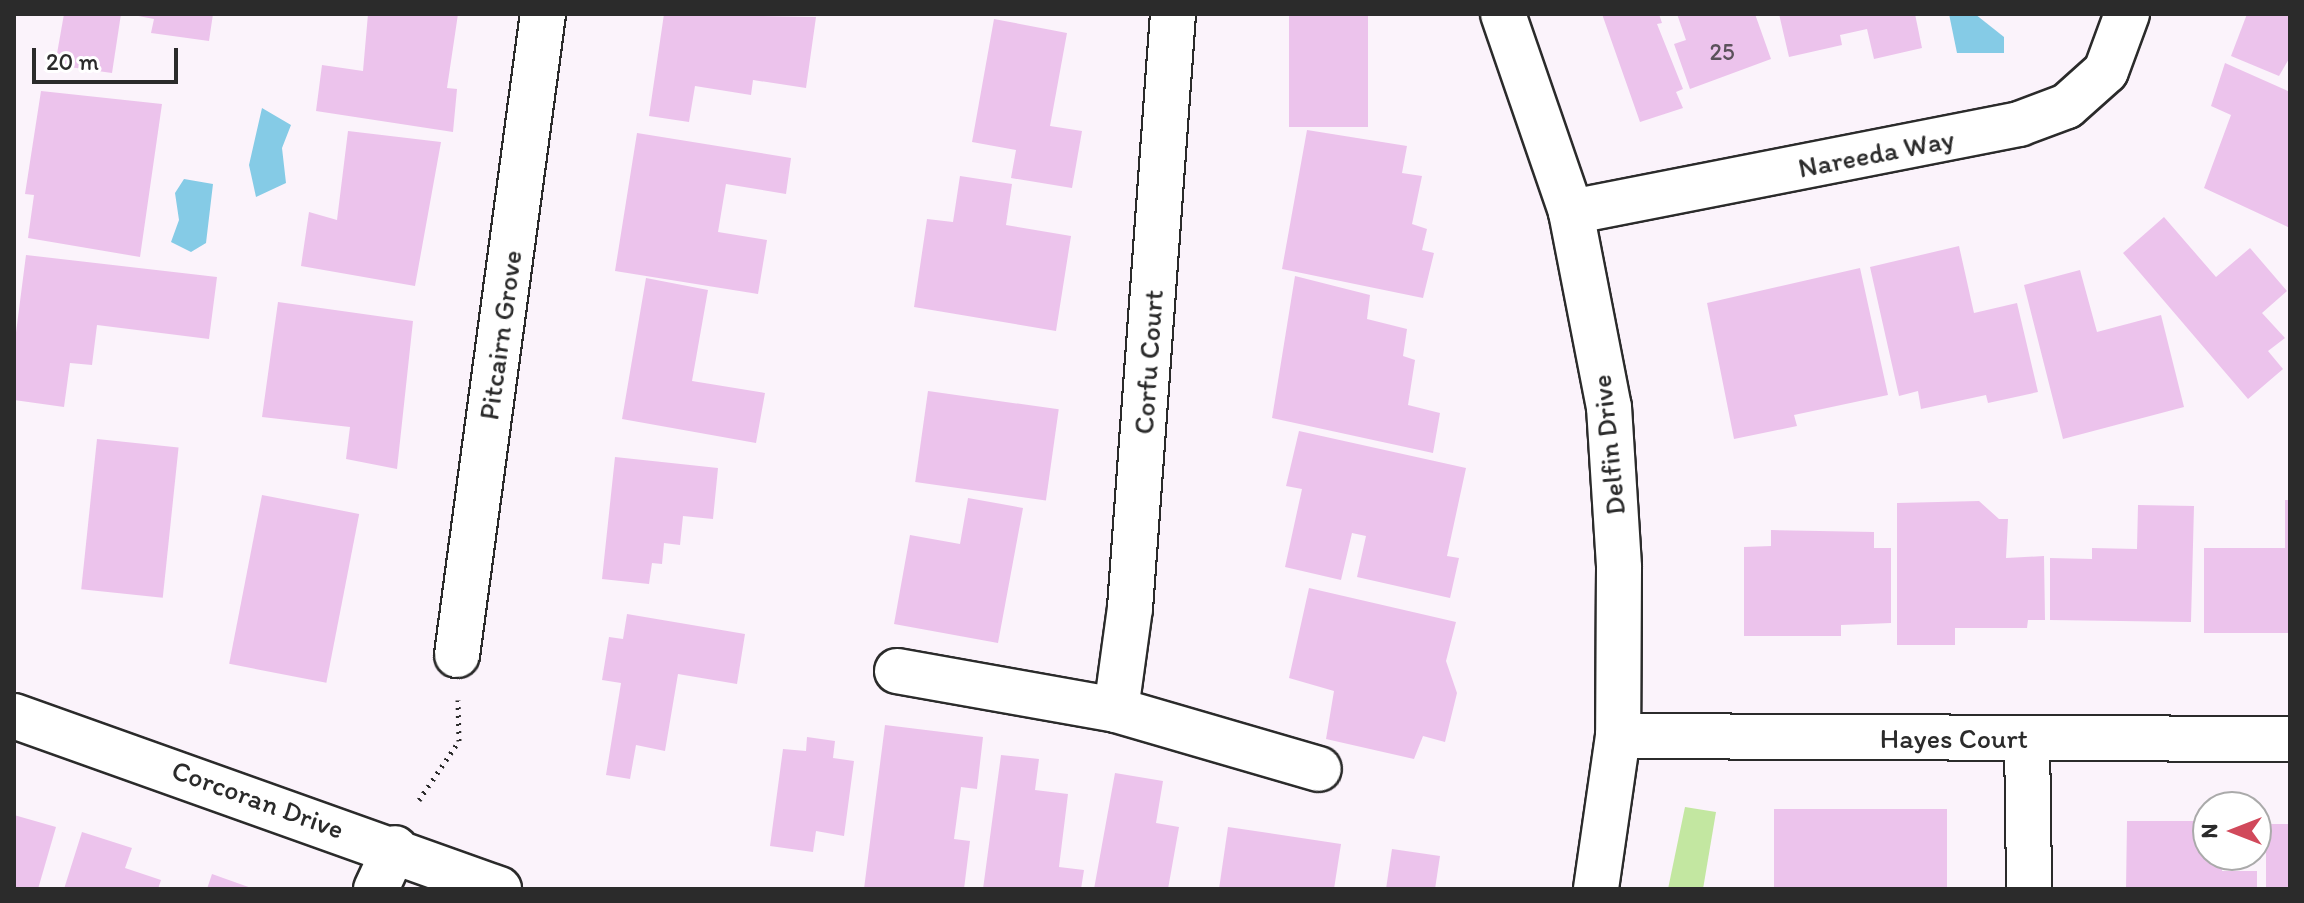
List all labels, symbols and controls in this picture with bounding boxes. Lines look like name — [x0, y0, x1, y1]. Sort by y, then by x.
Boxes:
scale bar — [36, 32, 182, 82]
house number: 25 — [1709, 38, 1735, 66]
text: 20 m — [46, 47, 99, 76]
street label: Nareeda Way — [1795, 121, 1957, 185]
street label: Pitcairn Grove — [471, 248, 529, 422]
street label: Corfu Court — [1126, 289, 1170, 435]
street label: Delfin Drive — [1584, 373, 1632, 517]
street label: Hayes Court — [1880, 721, 2028, 755]
street label: Corcoran Drive — [167, 752, 349, 846]
north arrow — [2192, 791, 2272, 871]
text: N — [2196, 824, 2223, 838]

